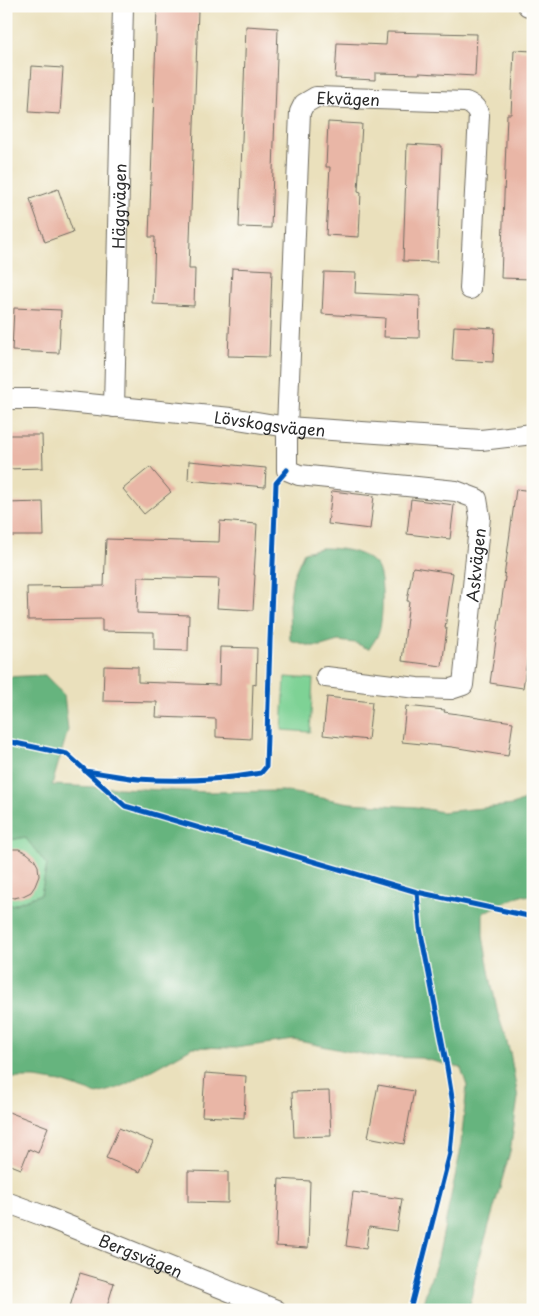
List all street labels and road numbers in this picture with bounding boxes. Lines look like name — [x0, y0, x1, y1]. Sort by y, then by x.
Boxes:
street label: Ekvägen — [316, 85, 380, 111]
street label: Häggvägen — [106, 163, 131, 249]
street label: Lövskogsvägen — [213, 404, 326, 442]
street label: Askvägen — [459, 527, 491, 603]
street label: Bergsvägen — [95, 1228, 186, 1283]

